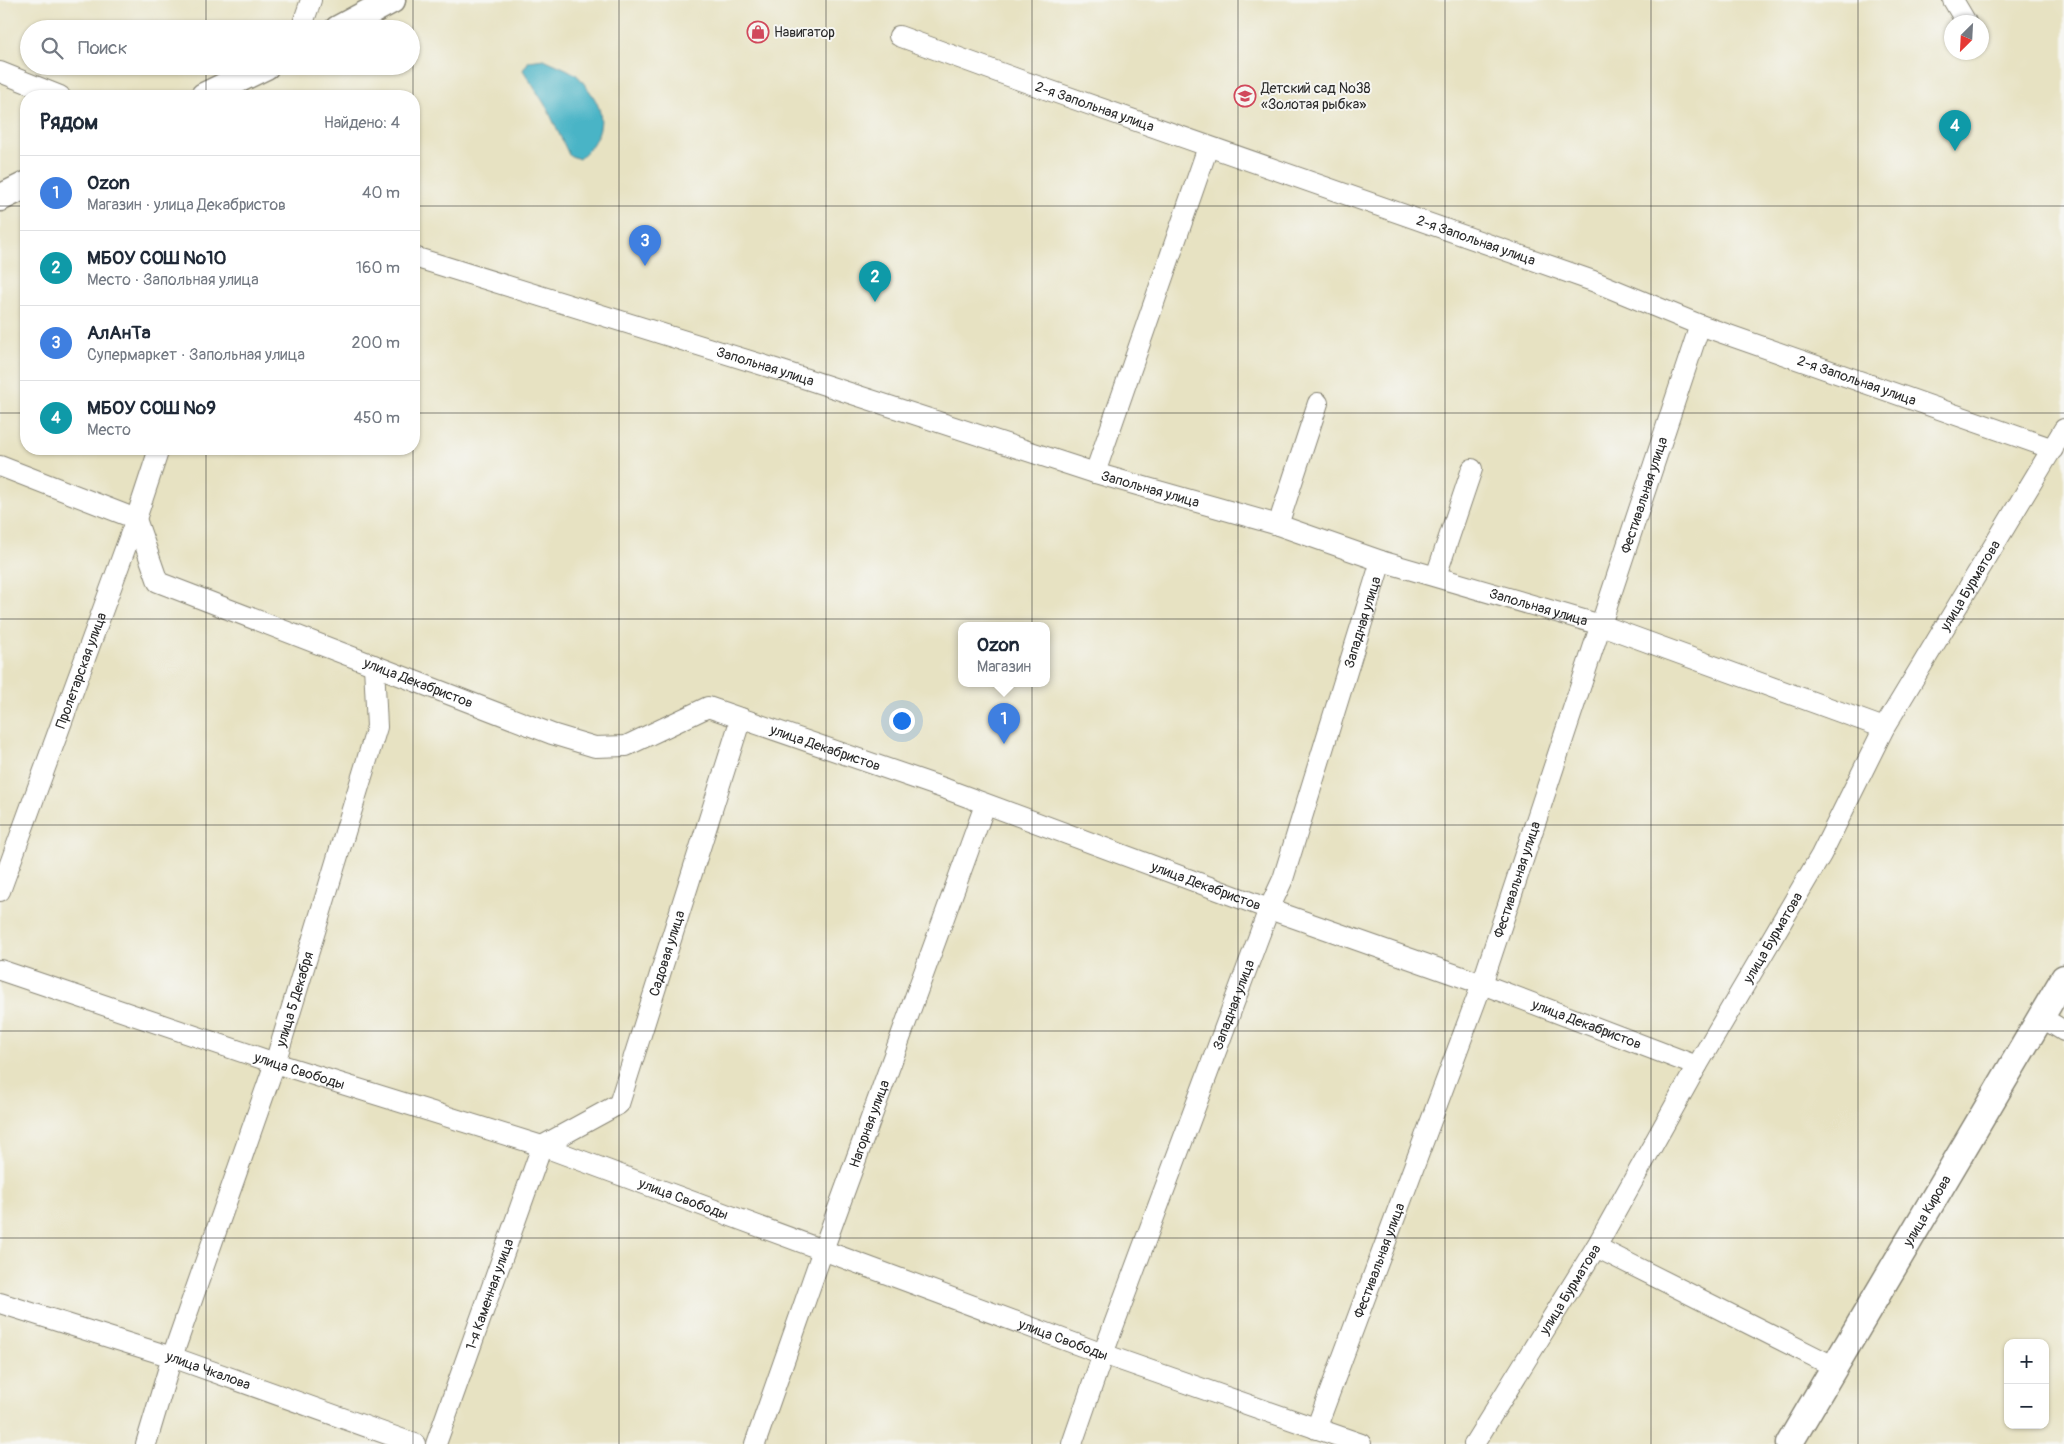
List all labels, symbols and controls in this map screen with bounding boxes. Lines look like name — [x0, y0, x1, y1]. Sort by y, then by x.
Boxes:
north arrow — [1944, 15, 1989, 60]
search box — [20, 20, 420, 75]
shop icon: Навигатор — [746, 20, 770, 44]
place label: Навигатор — [774, 24, 835, 41]
icon: search — [38, 34, 66, 62]
text: Поиск — [78, 36, 128, 60]
street label: 2-я Запольная улица — [1033, 78, 1157, 135]
place label: Детский сад №38 «Золотая рыбка» — [1260, 80, 1371, 113]
school or university icon: Детский сад №38 «Золотая рыбка» — [1233, 84, 1257, 108]
text: Рядом — [40, 109, 98, 136]
pin: 4 — [1939, 110, 1971, 151]
text: Найдено: 4 — [324, 113, 400, 133]
text: Ozon — [87, 171, 130, 195]
text: 1 — [53, 183, 59, 203]
text: 40 m — [362, 183, 400, 203]
text: Магазин · улица Декабристов — [87, 195, 286, 215]
street label: 2-я Запольная улица — [1414, 211, 1538, 269]
pin: 3 — [629, 225, 661, 266]
text: МБОУ СОШ №10 — [87, 246, 227, 270]
text: 2 — [52, 258, 60, 278]
text: 160 m — [356, 258, 400, 278]
pin: 2 — [859, 261, 891, 302]
text: Место · Запольная улица — [87, 270, 259, 290]
text: АлАнТа — [87, 321, 151, 345]
text: 3 — [52, 333, 60, 353]
text: 200 m — [352, 333, 400, 353]
street label: Запольная улица — [715, 343, 816, 389]
text: Супермаркет · Запольная улица — [87, 345, 305, 365]
street label: 2-я Запольная улица — [1795, 351, 1919, 409]
text: МБОУ СОШ №9 — [87, 396, 216, 420]
text: 4 — [51, 408, 61, 428]
text: 450 m — [353, 408, 400, 428]
text: Место — [87, 420, 131, 440]
street label: Фестивальная улица — [1617, 435, 1671, 555]
street label: Запольная улица — [1099, 467, 1201, 511]
street label: улица Бурматова — [1936, 537, 2004, 635]
street label: Западная улица — [1340, 574, 1384, 670]
street label: Запольная улица — [1488, 585, 1590, 629]
street label: Пролетарская улица — [52, 610, 110, 731]
popup — [958, 622, 1050, 687]
text: Ozon — [977, 633, 1019, 657]
street label: улица Декабристов — [361, 653, 476, 711]
text: Магазин — [977, 657, 1031, 677]
pin: 1 — [988, 703, 1020, 744]
your location — [889, 708, 915, 734]
street label: улица Декабристов — [767, 720, 883, 774]
street label: Фестивальная улица — [1489, 819, 1544, 940]
street label: улица Декабристов — [1148, 857, 1263, 914]
street label: улица Бурматова — [1739, 889, 1806, 987]
street label: Садовая улица — [645, 908, 688, 998]
street label: улица 5 Декабря — [272, 950, 317, 1050]
street label: Западная улица — [1209, 957, 1258, 1052]
street label: улица Декабристов — [1529, 995, 1644, 1053]
street label: улица Свободы — [251, 1048, 347, 1093]
street label: Нагорная улица — [845, 1077, 893, 1170]
street label: улица Кирова — [1899, 1172, 1954, 1250]
street label: улица Свободы — [636, 1174, 731, 1223]
street label: Фестивальная улица — [1350, 1200, 1408, 1320]
street label: 1-я Каменная улица — [462, 1236, 517, 1352]
street label: улица Бурматова — [1535, 1241, 1604, 1338]
street label: улица Свободы — [1015, 1315, 1110, 1364]
map controls — [2004, 1339, 2049, 1429]
button: + — [2004, 1339, 2049, 1384]
street label: улица Чкалова — [163, 1347, 253, 1393]
button: − — [2004, 1384, 2049, 1429]

